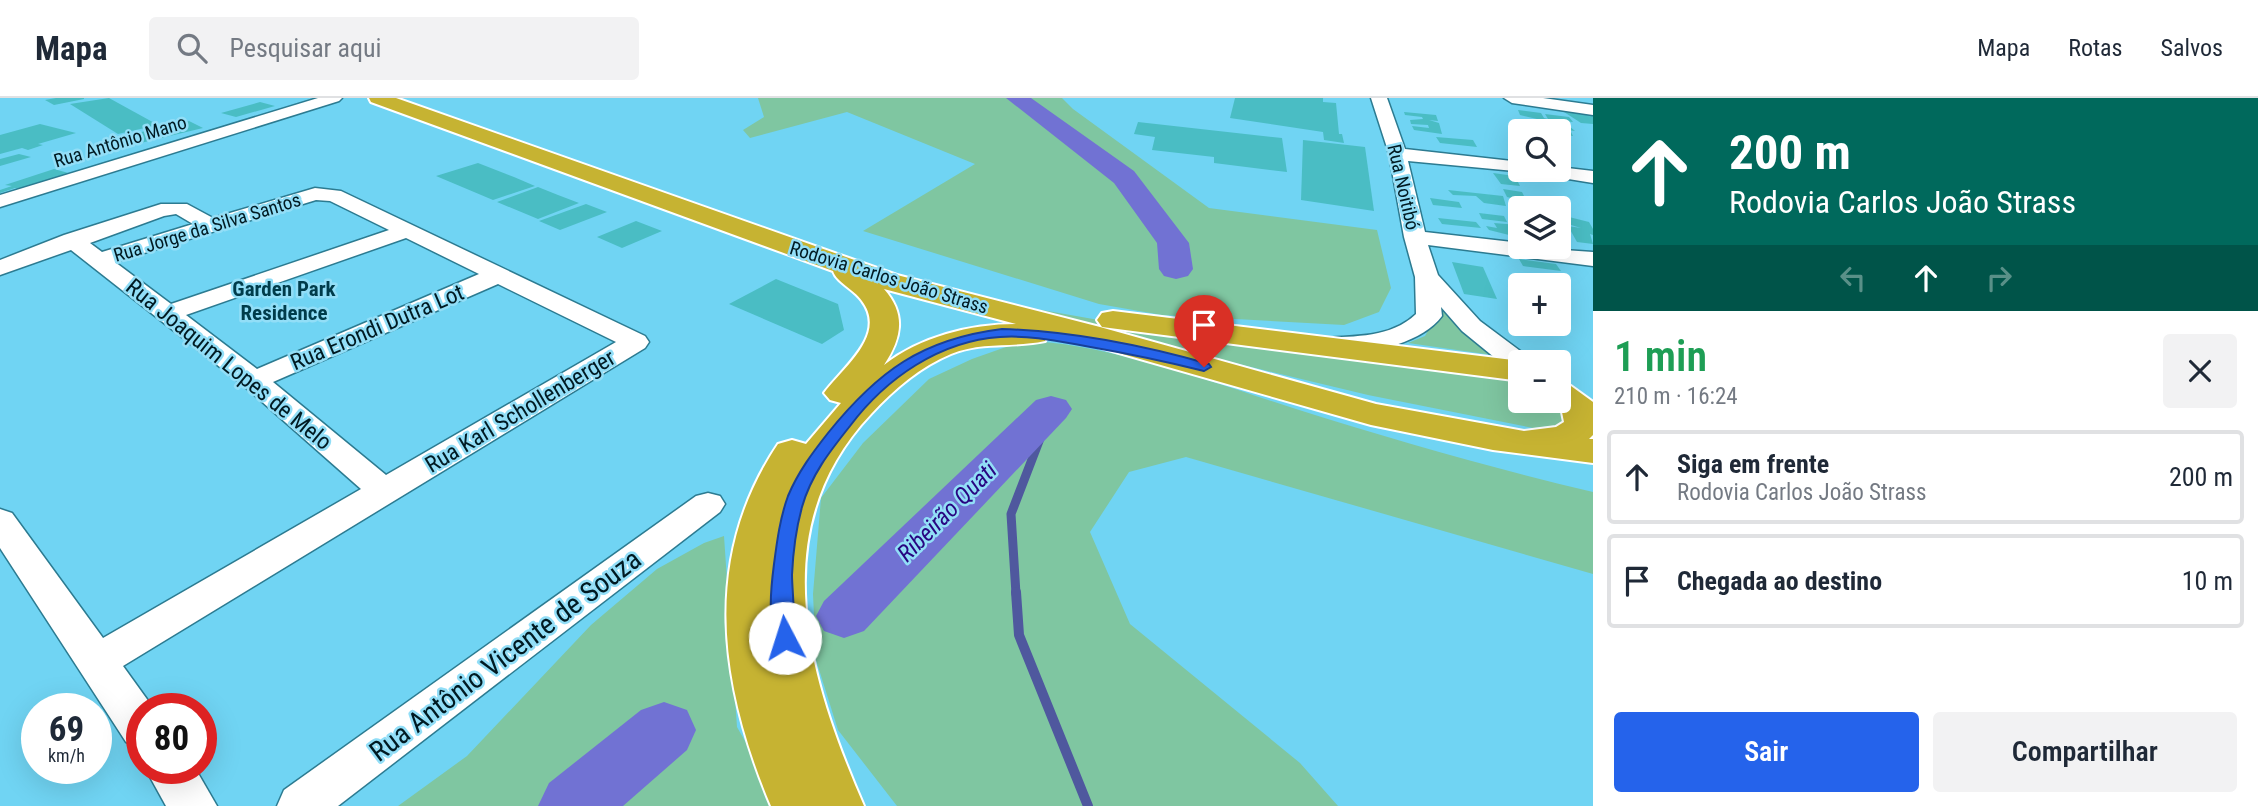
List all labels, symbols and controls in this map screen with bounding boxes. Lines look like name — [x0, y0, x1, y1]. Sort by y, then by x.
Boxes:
search box — [149, 17, 639, 80]
text: Mapa — [35, 29, 107, 68]
icon: search — [173, 29, 211, 67]
text: Pesquisar aqui — [229, 33, 382, 63]
text: Mapa — [1977, 34, 2030, 62]
text: Rotas — [2068, 34, 2122, 62]
text: Salvos — [2160, 34, 2223, 62]
street label: Rua Antônio Mano — [51, 110, 189, 173]
map controls — [1508, 119, 1571, 413]
button: search — [1508, 119, 1571, 182]
text: 200 m — [1729, 124, 1851, 181]
icon: ahead — [1614, 126, 1705, 217]
street label: Rua Noitibó — [1382, 142, 1425, 232]
text: Rodovia Carlos João Strass — [1729, 183, 2076, 221]
street label: Rua Jorge da Silva Santos — [111, 188, 303, 267]
button: layers — [1508, 196, 1571, 259]
street label: Rodovia Carlos João Strass — [787, 236, 991, 319]
icon: left — [1834, 259, 1872, 297]
icon: ahead — [1907, 259, 1945, 297]
icon: right — [1980, 259, 2018, 297]
street label: Rua Joaquim Lopes de Melo — [120, 273, 337, 456]
button: + — [1508, 273, 1571, 336]
district label: Garden Park Residence — [232, 277, 337, 325]
street label: Rua Erondi Dutra Lot — [286, 279, 468, 376]
pin — [1174, 295, 1234, 367]
icon: arrive — [1185, 306, 1223, 344]
text: 1 min — [1614, 332, 1707, 381]
button: close — [2163, 334, 2237, 408]
street label: Rua Karl Schollenberger — [421, 344, 620, 479]
button: − — [1508, 350, 1571, 413]
text: 210 m · 16:24 — [1614, 383, 1738, 410]
text: Siga em frente — [1677, 449, 1829, 479]
water label: Ribeirão Quati — [891, 456, 1003, 568]
icon: ahead — [1618, 458, 1656, 496]
text: 200 m — [2169, 462, 2233, 492]
text: Rodovia Carlos João Strass — [1677, 479, 1926, 506]
street label: Rua Antônio Vicente de Souza — [363, 543, 648, 768]
icon: arrive — [1618, 562, 1656, 600]
text: Chegada ao destino — [1677, 566, 1882, 596]
text: 10 m — [2182, 566, 2233, 596]
position arrow — [748, 601, 822, 675]
speed limit sign: 80 — [126, 693, 217, 784]
text: 69 — [49, 709, 84, 750]
button: Sair — [1614, 712, 1919, 792]
button: Compartilhar — [1933, 712, 2237, 792]
text: km/h — [48, 745, 85, 766]

